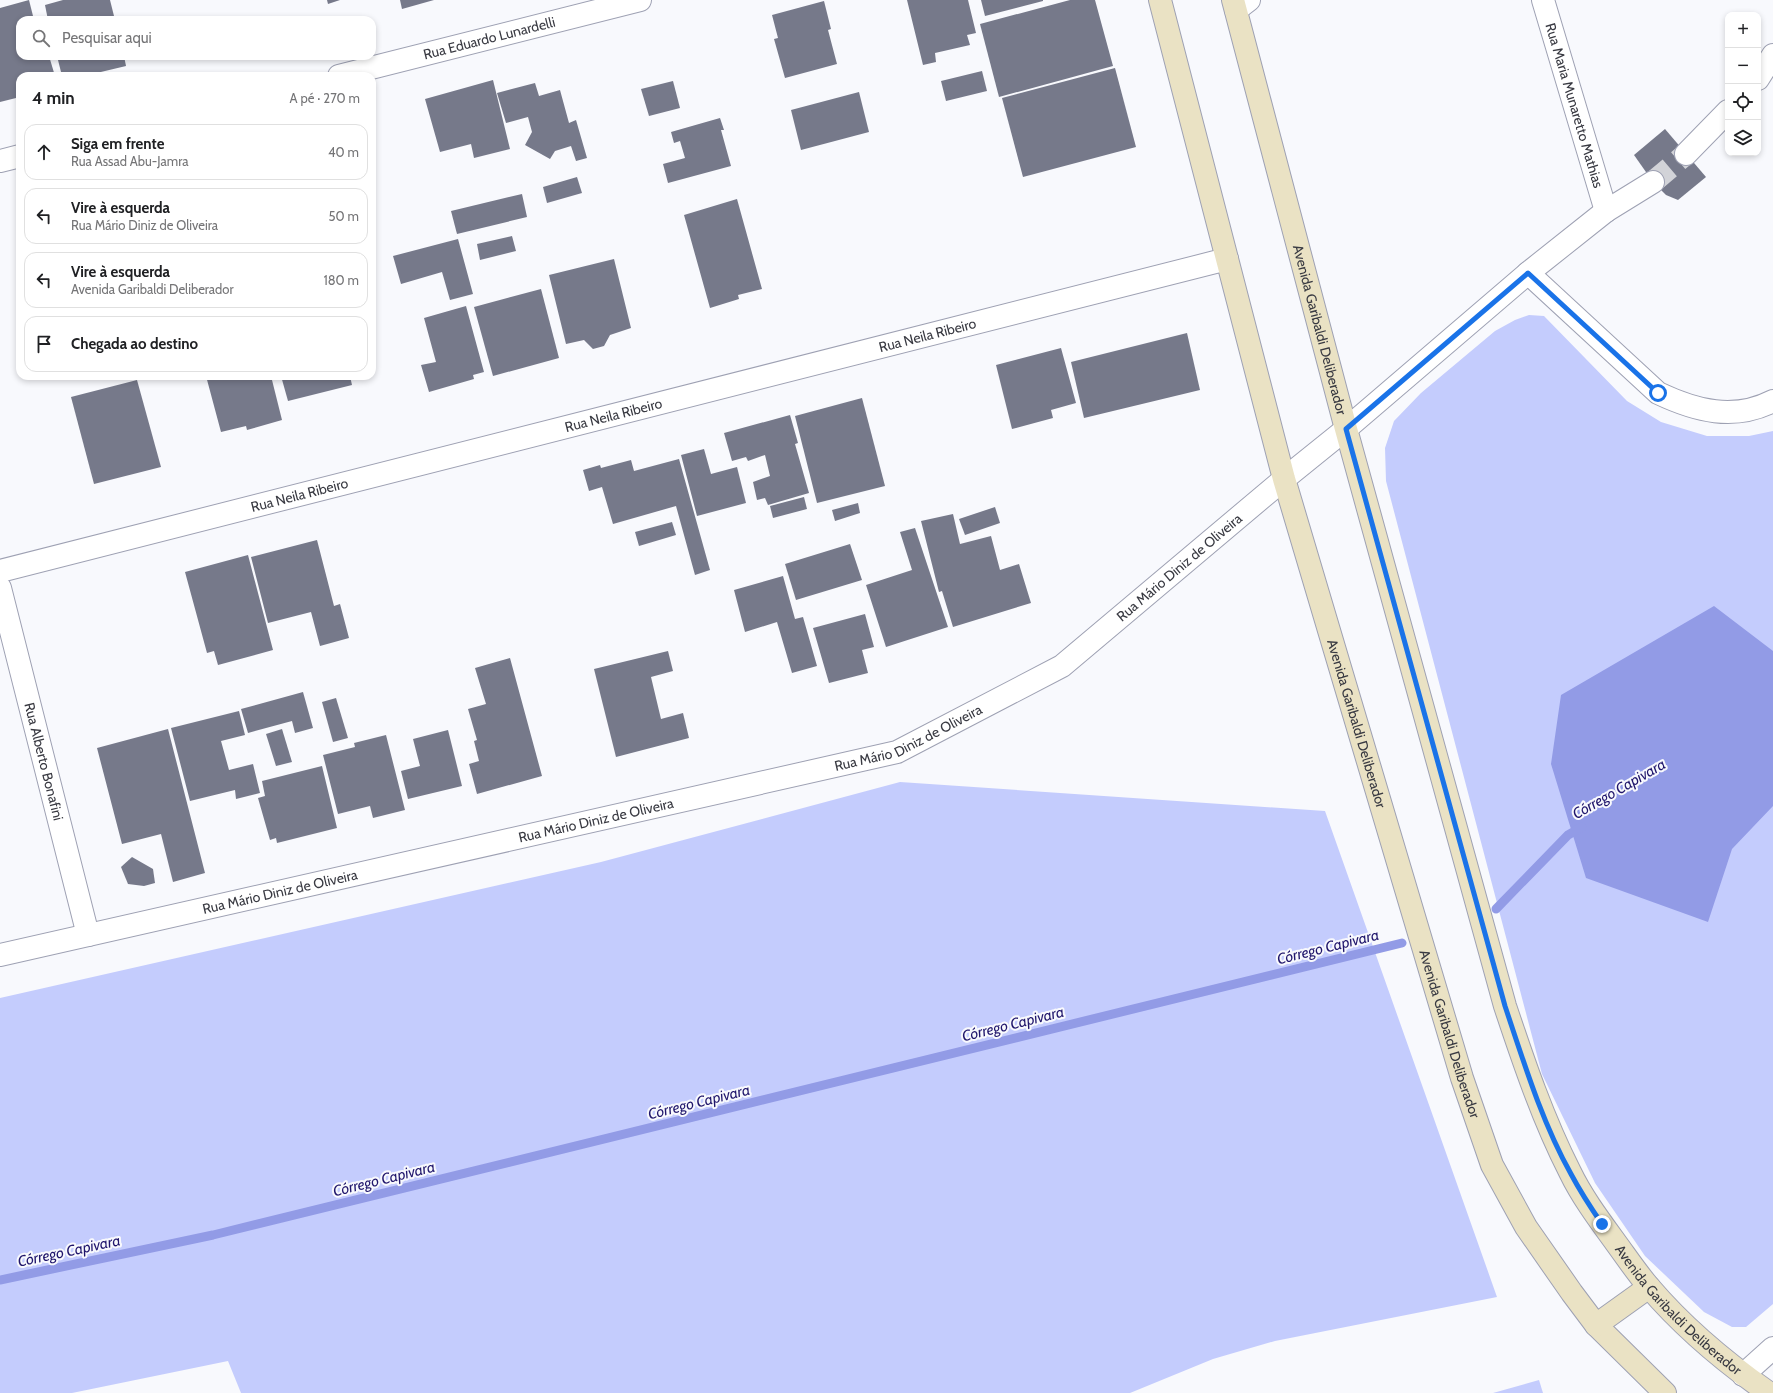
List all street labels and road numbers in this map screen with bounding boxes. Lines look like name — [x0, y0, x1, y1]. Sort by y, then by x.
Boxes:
street label: Rua Eduardo Lunardelli — [421, 13, 557, 63]
street label: Rua Maria Munaretto Mathias — [1541, 21, 1608, 190]
street label: Avenida Garibaldi Deliberador — [1289, 243, 1351, 417]
street label: Rua Neila Ribeiro — [877, 314, 978, 356]
street label: Rua Neila Ribeiro — [563, 394, 664, 436]
street label: Rua Neila Ribeiro — [249, 474, 350, 516]
street label: Rua Mário Diniz de Oliveira — [1113, 509, 1246, 625]
street label: Avenida Garibaldi Deliberador — [1323, 637, 1390, 811]
street label: Rua Mário Diniz de Oliveira — [833, 700, 985, 775]
street label: Rua Alberto Bonafini — [20, 701, 68, 823]
street label: Rua Mário Diniz de Oliveira — [517, 794, 675, 846]
street label: Rua Mário Diniz de Oliveira — [201, 865, 359, 918]
street label: Avenida Garibaldi Deliberador — [1415, 948, 1484, 1121]
street label: Avenida Garibaldi Deliberador — [1611, 1241, 1746, 1379]

